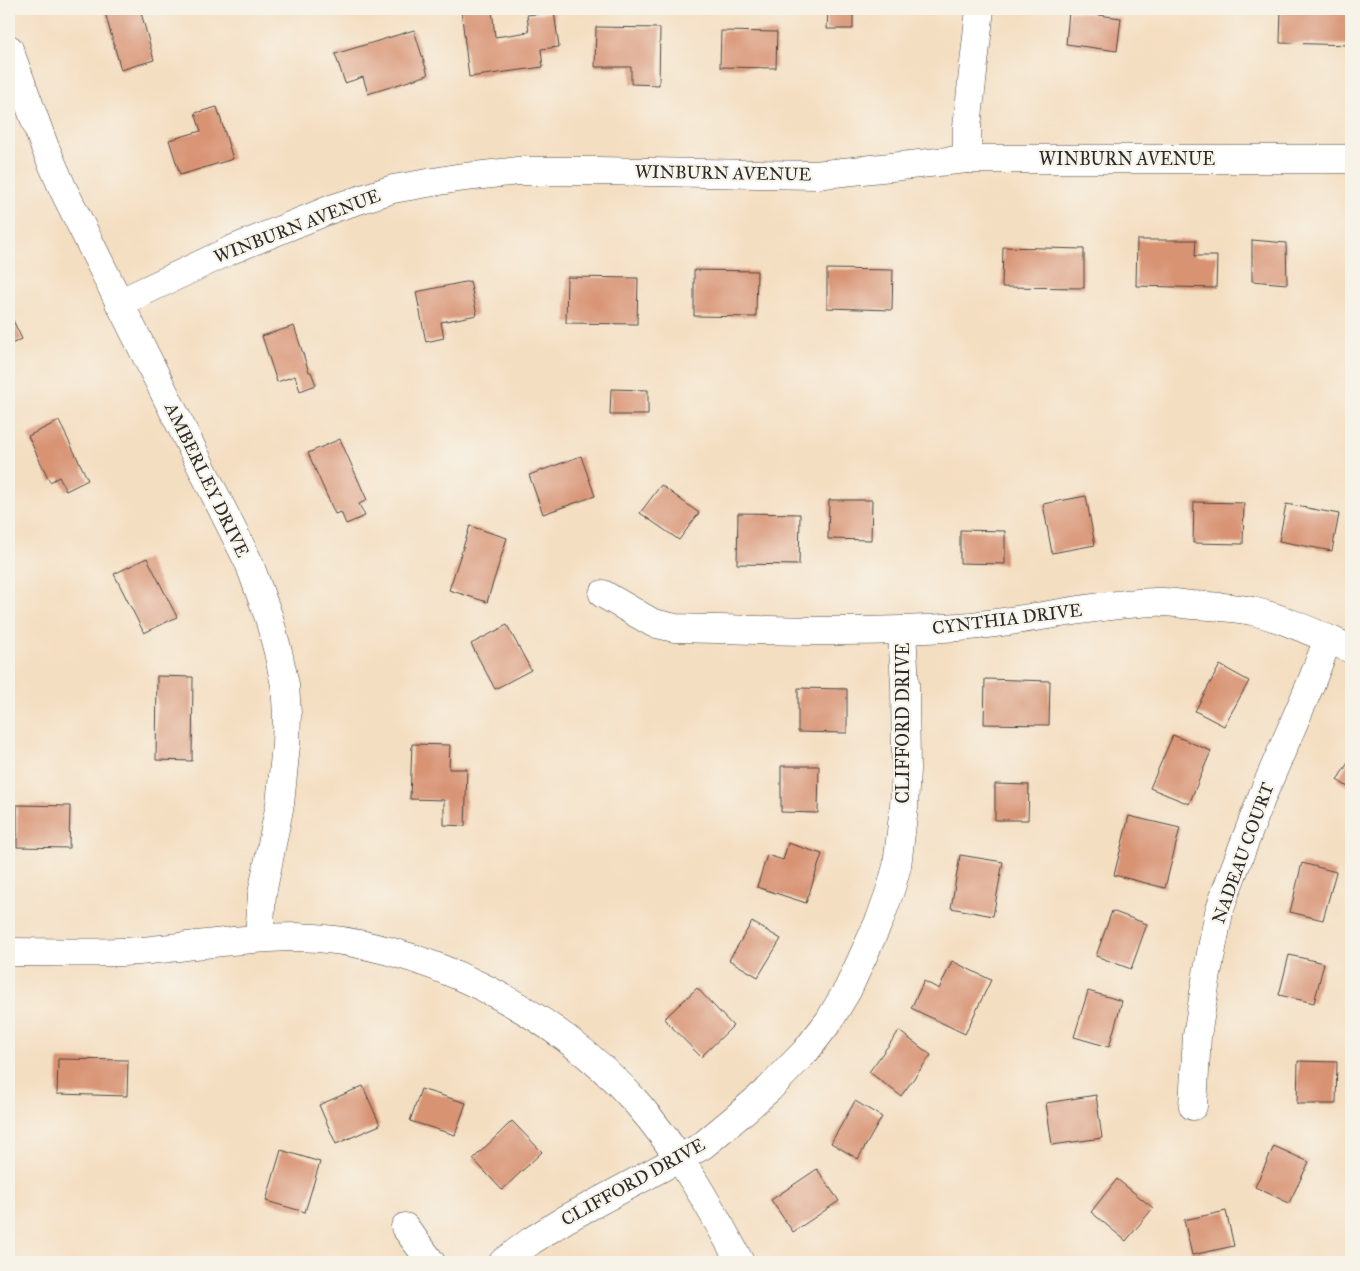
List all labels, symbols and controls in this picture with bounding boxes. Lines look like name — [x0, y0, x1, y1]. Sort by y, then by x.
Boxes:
street label: WINBURN AVENUE — [1039, 148, 1215, 170]
street label: WINBURN AVENUE — [635, 160, 811, 186]
street label: WINBURN AVENUE — [211, 184, 383, 268]
street label: AMBERLEY DRIVE — [160, 398, 254, 561]
street label: CYNTHIA DRIVE — [931, 599, 1083, 639]
street label: CLIFFORD DRIVE — [892, 642, 914, 803]
street label: NADEAU COURT — [1207, 780, 1279, 926]
street label: CLIFFORD DRIVE — [557, 1133, 709, 1231]

